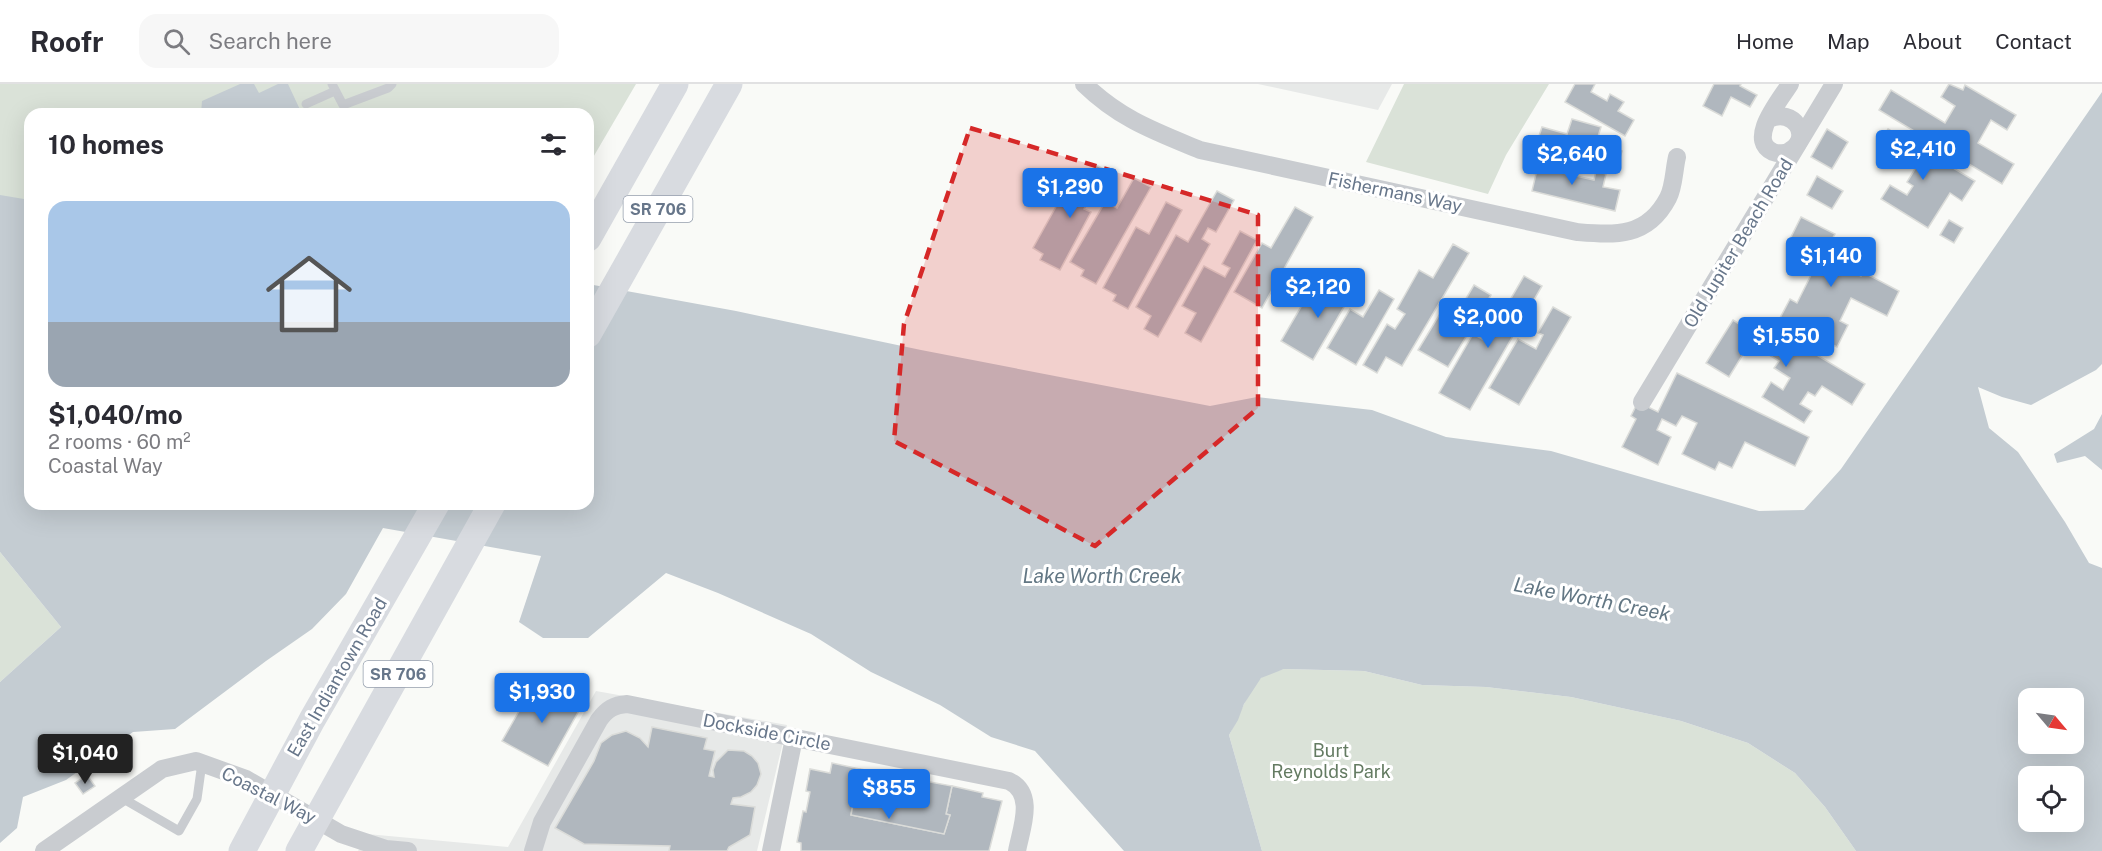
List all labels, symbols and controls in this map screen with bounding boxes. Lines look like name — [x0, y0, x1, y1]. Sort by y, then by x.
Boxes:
search box — [139, 14, 559, 68]
text: Roofr — [30, 25, 103, 58]
icon: search — [160, 25, 193, 58]
text: Search here — [208, 28, 332, 54]
text: Home — [1736, 29, 1794, 54]
text: Map — [1827, 29, 1870, 54]
text: About — [1903, 29, 1962, 54]
text: Contact — [1995, 29, 2072, 54]
icon: filters — [537, 128, 570, 161]
text: 10 homes — [48, 129, 164, 160]
pin: $2,410 — [1874, 130, 1972, 181]
pin: $2,640 — [1523, 135, 1621, 186]
text: $2,410 — [1890, 137, 1956, 161]
text: $2,640 — [1536, 142, 1608, 166]
street label: Old Jupiter Beach Road — [1679, 155, 1797, 331]
pin: $1,290 — [1021, 168, 1119, 219]
street label: Fishermans Way — [1326, 168, 1464, 217]
text: $1,290 — [1037, 175, 1103, 199]
road number: SR 706 — [624, 196, 692, 222]
pin: $1,140 — [1782, 237, 1880, 288]
icon: home — [255, 240, 363, 348]
text: $1,140 — [1800, 244, 1862, 268]
pin: $2,120 — [1269, 268, 1367, 319]
text: $2,120 — [1285, 275, 1351, 299]
pin: $2,000 — [1439, 298, 1537, 349]
text: $2,000 — [1453, 305, 1523, 329]
pin: $1,550 — [1737, 317, 1835, 368]
text: $1,550 — [1752, 324, 1820, 348]
text: $1,040/mo — [48, 399, 183, 430]
text: 2 rooms · 60 m² — [48, 430, 191, 454]
text: Coastal Way — [48, 454, 163, 478]
water label: Lake Worth Creek — [1022, 564, 1182, 588]
water label: Lake Worth Creek — [1512, 572, 1673, 626]
street label: East Indiantown Road — [283, 594, 391, 760]
road number: SR 706 — [364, 661, 432, 687]
pin: $1,930 — [493, 673, 591, 724]
text: $1,930 — [509, 680, 575, 704]
north arrow — [2018, 688, 2084, 754]
map controls — [2018, 688, 2084, 832]
street label: Dockside Circle — [701, 709, 833, 755]
pin: $1,040 — [36, 734, 134, 785]
park label: Burt Reynolds Park — [1271, 740, 1391, 782]
text: $1,040 — [52, 741, 118, 765]
street label: Coastal Way — [218, 762, 320, 828]
button: locate — [2018, 766, 2084, 832]
pin: $855 — [853, 769, 925, 820]
text: $855 — [862, 776, 916, 800]

